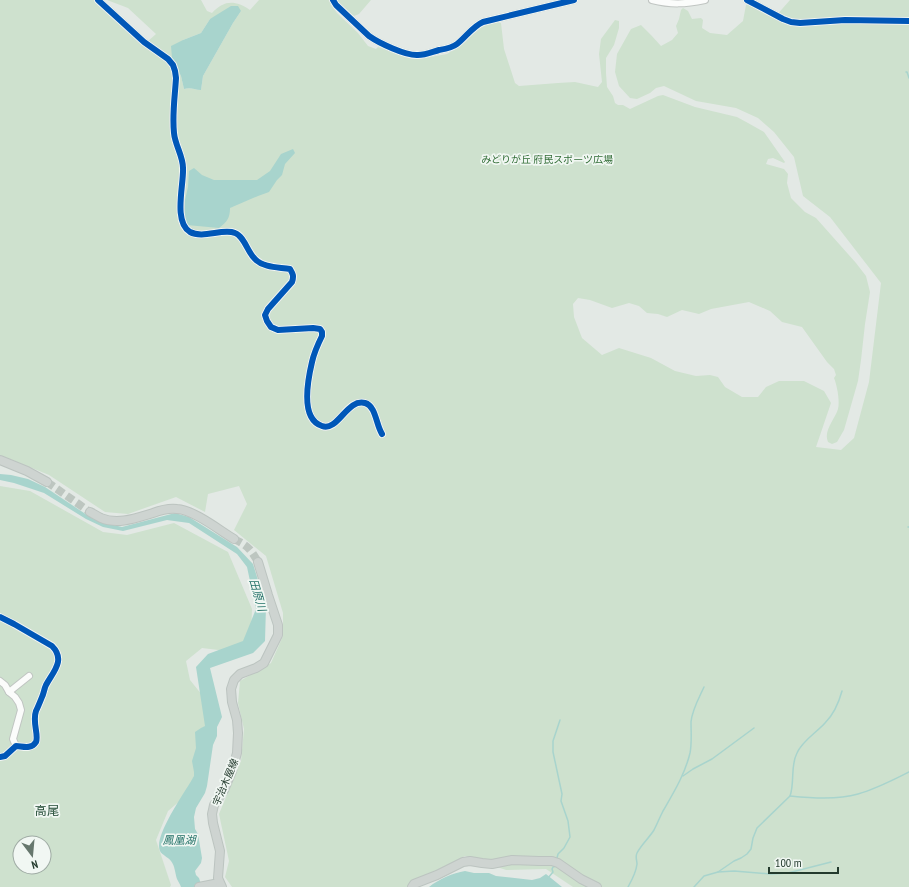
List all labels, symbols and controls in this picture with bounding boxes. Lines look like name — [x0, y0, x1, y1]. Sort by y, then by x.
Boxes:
park label: みどりが丘 府民スポーツ広場 — [481, 153, 613, 166]
water label: 田原川 — [247, 577, 270, 614]
street label: 宇治木屋線 — [210, 757, 241, 808]
district label: 高尾 — [35, 803, 59, 818]
water label: 鳳凰湖 — [163, 833, 197, 847]
north arrow — [12, 835, 52, 875]
scale bar — [769, 849, 838, 875]
text: 100 m — [775, 855, 802, 870]
text: N — [30, 857, 40, 872]

